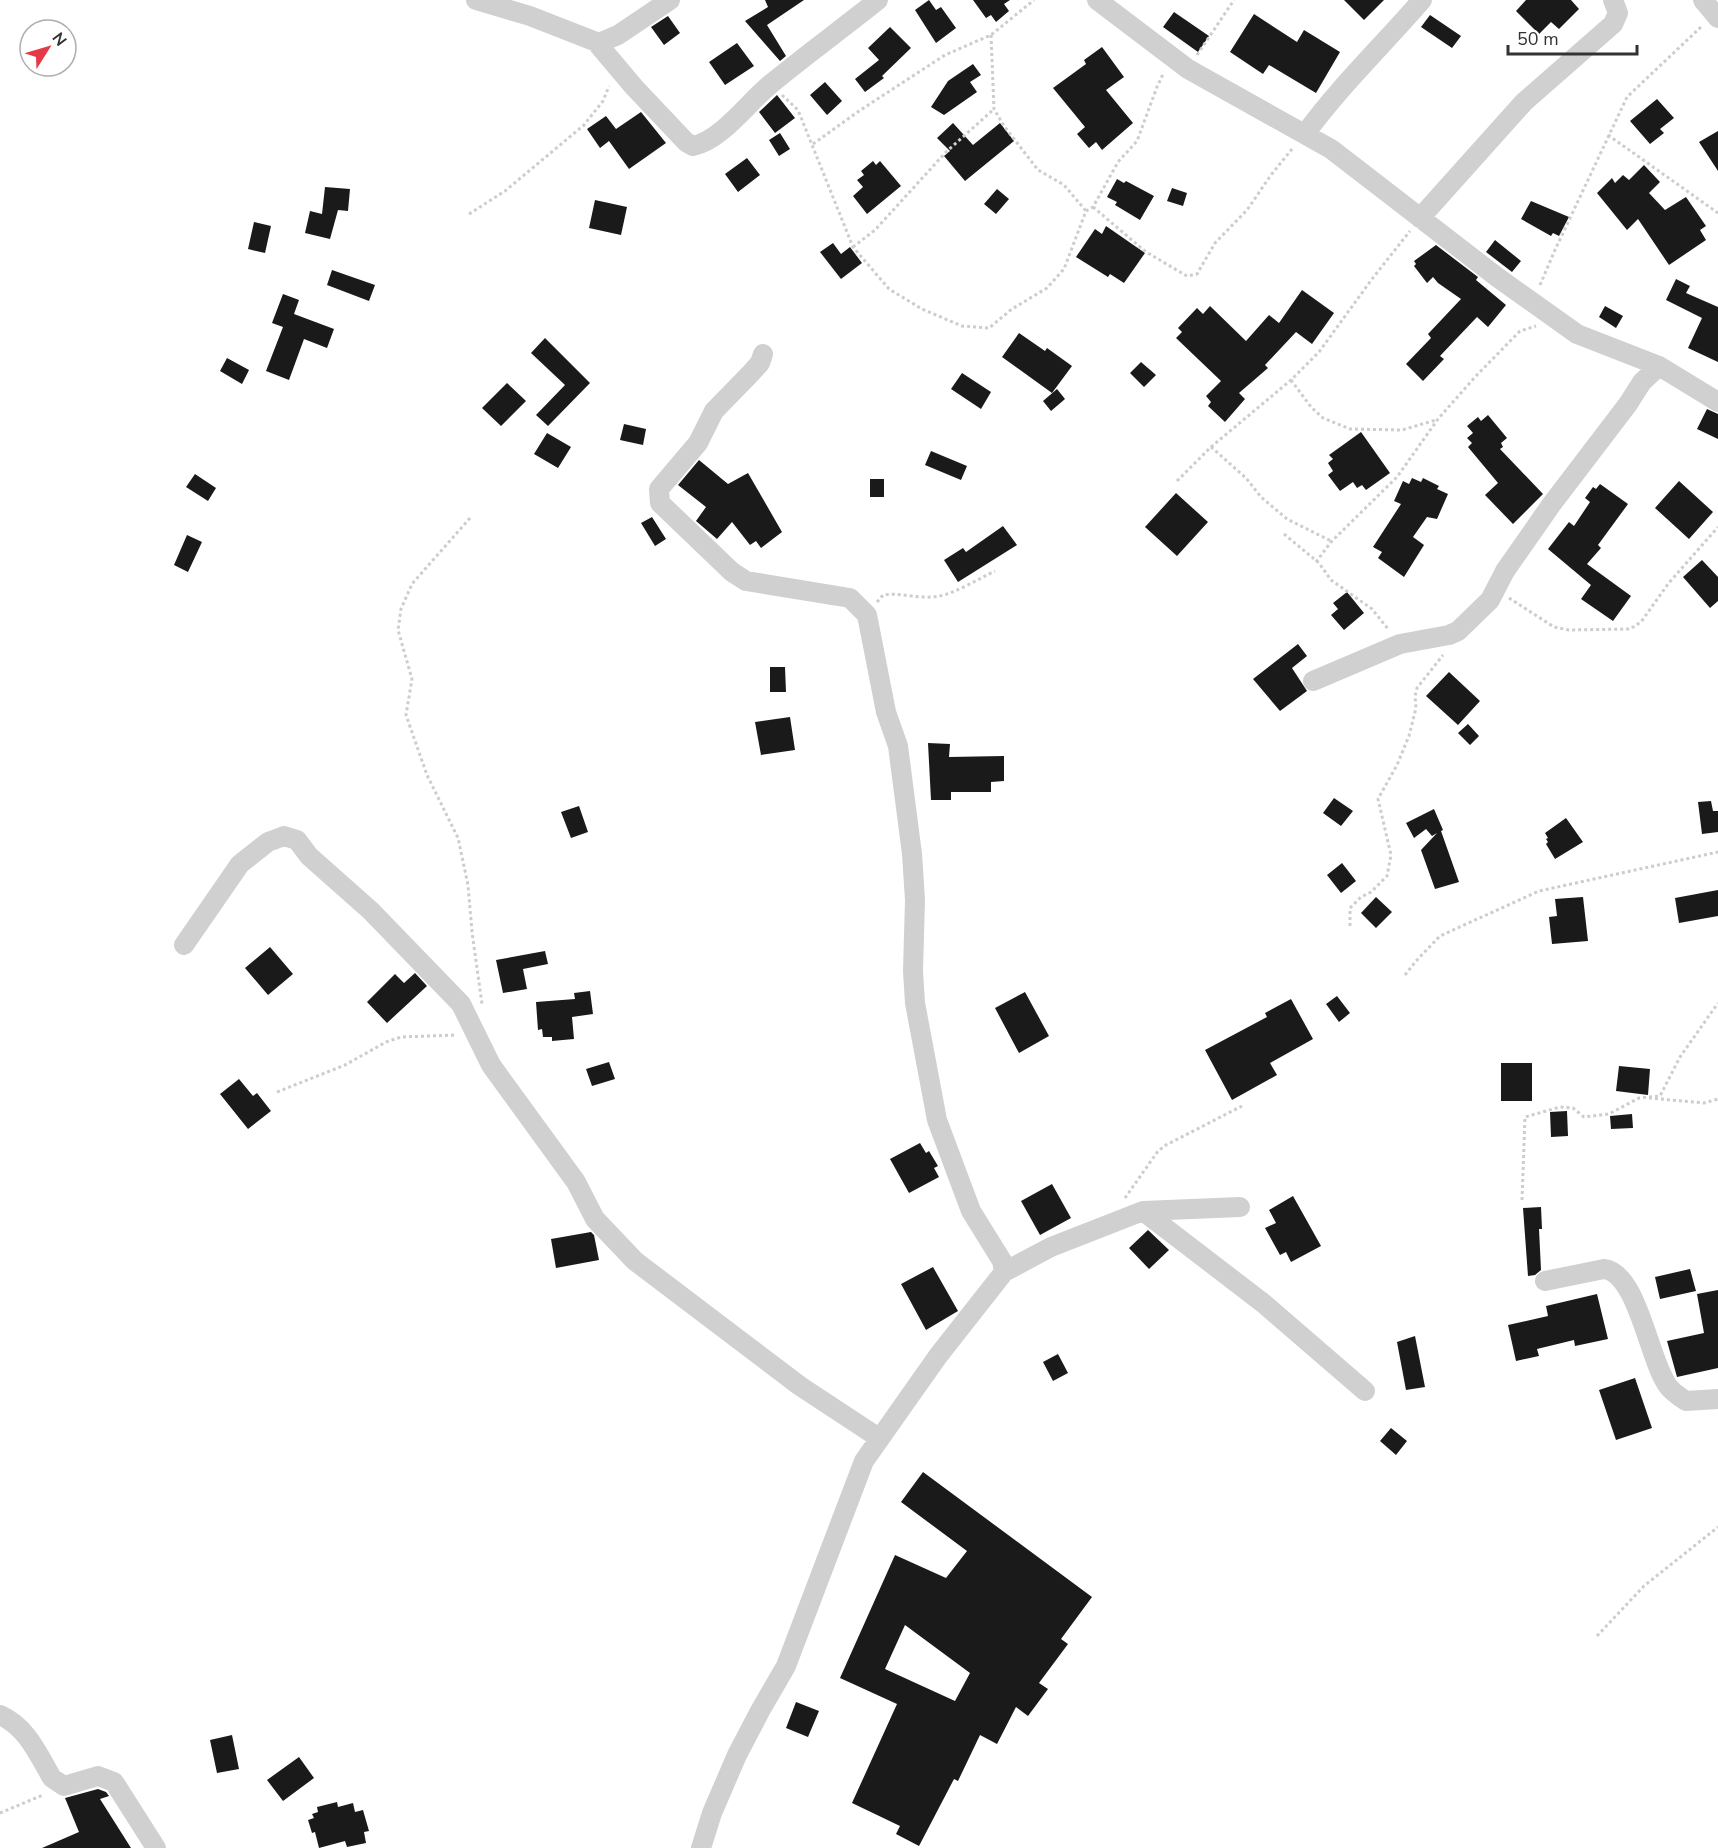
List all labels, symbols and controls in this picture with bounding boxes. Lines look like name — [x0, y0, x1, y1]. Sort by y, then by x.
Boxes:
north arrow — [18, 18, 78, 78]
scale bar — [1508, 18, 1637, 56]
text: 50 m — [1517, 27, 1559, 51]
text: N — [47, 28, 72, 51]

